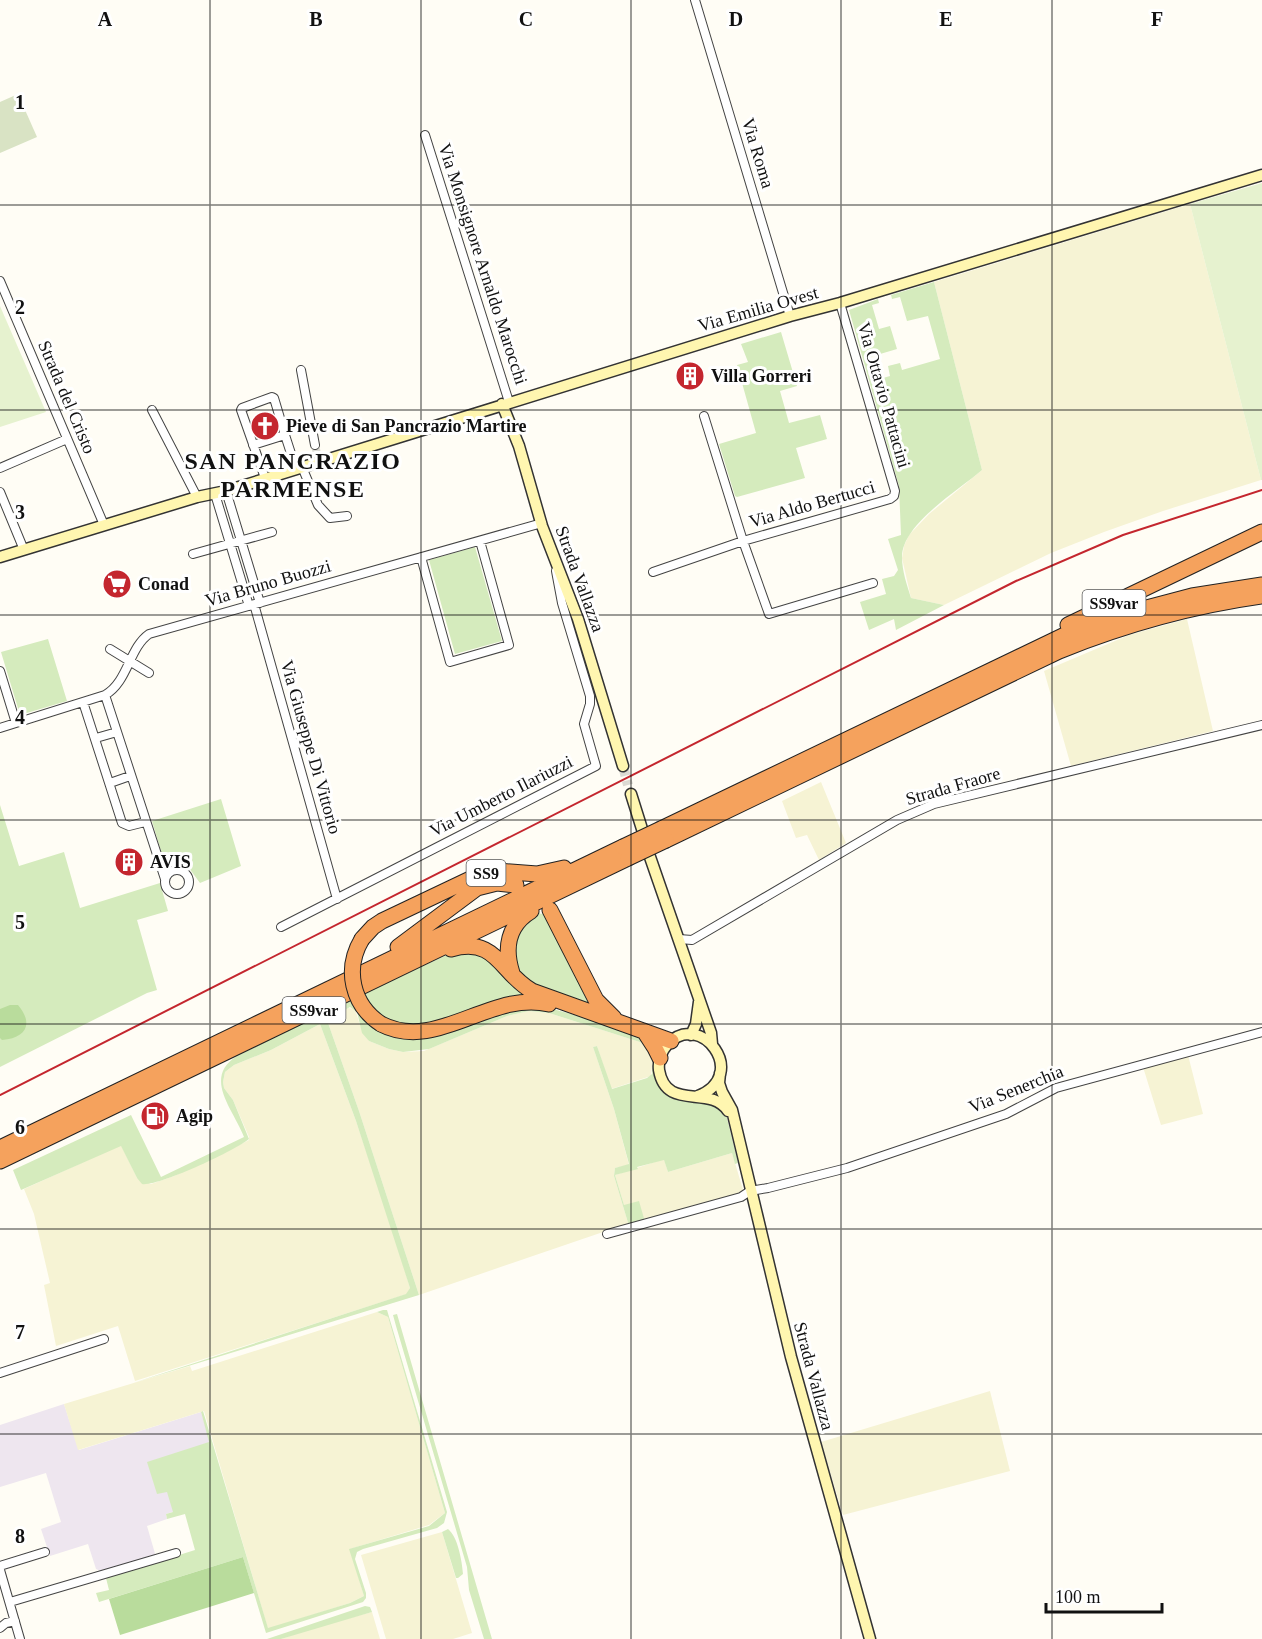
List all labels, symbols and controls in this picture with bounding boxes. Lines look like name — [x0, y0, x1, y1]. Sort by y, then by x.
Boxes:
text: A — [98, 8, 113, 30]
text: B — [309, 8, 323, 30]
text: C — [519, 8, 533, 30]
text: D — [729, 8, 743, 30]
text: E — [939, 8, 953, 30]
text: F — [1151, 8, 1163, 30]
text: 1 — [15, 91, 25, 113]
street label: Via Roma — [738, 115, 778, 191]
street label: Via Monsignore Arnaldo Marocchi — [434, 141, 532, 387]
street label: Via Emilia Ovest — [696, 282, 820, 336]
text: 2 — [15, 296, 25, 318]
street label: Via Ottavio Pattacini — [854, 320, 914, 470]
street label: Strada del Cristo — [34, 337, 100, 457]
building icon: Villa Gorreri — [674, 360, 706, 392]
place label: Villa Gorreri — [711, 366, 811, 386]
church icon: Pieve di San Pancrazio Martire — [249, 410, 281, 442]
place label: Pieve di San Pancrazio Martire — [286, 416, 527, 436]
district label: SAN PANCRAZIO PARMENSE — [184, 448, 402, 502]
street label: Via Aldo Bertucci — [747, 476, 877, 532]
text: 3 — [15, 501, 25, 523]
street label: Strada Vallazza — [552, 523, 608, 635]
street label: Via Bruno Buozzi — [203, 555, 333, 611]
supermarket icon: Conad — [101, 568, 133, 600]
place label: Conad — [138, 574, 189, 594]
road number: SS9var — [1082, 590, 1146, 616]
street label: Via Giuseppe Di Vittorio — [277, 658, 345, 836]
text: 4 — [15, 706, 25, 728]
street label: Via Umberto Ilariuzzi — [426, 751, 576, 841]
street label: Strada Fraore — [903, 763, 1003, 809]
building icon: AVIS — [113, 846, 145, 878]
place label: AVIS — [150, 852, 191, 872]
road number: SS9 — [466, 860, 506, 886]
text: 5 — [15, 911, 25, 933]
road number: SS9var — [282, 997, 346, 1023]
street label: Via Senerchia — [966, 1061, 1066, 1117]
fuel station icon: Agip — [139, 1100, 171, 1132]
place label: Agip — [176, 1106, 213, 1126]
text: 6 — [15, 1116, 25, 1138]
street label: Strada Vallazza — [790, 1320, 838, 1432]
text: 7 — [15, 1321, 25, 1343]
text: 8 — [15, 1525, 25, 1547]
scale bar — [1046, 1576, 1162, 1614]
text: 100 m — [1055, 1587, 1101, 1607]

